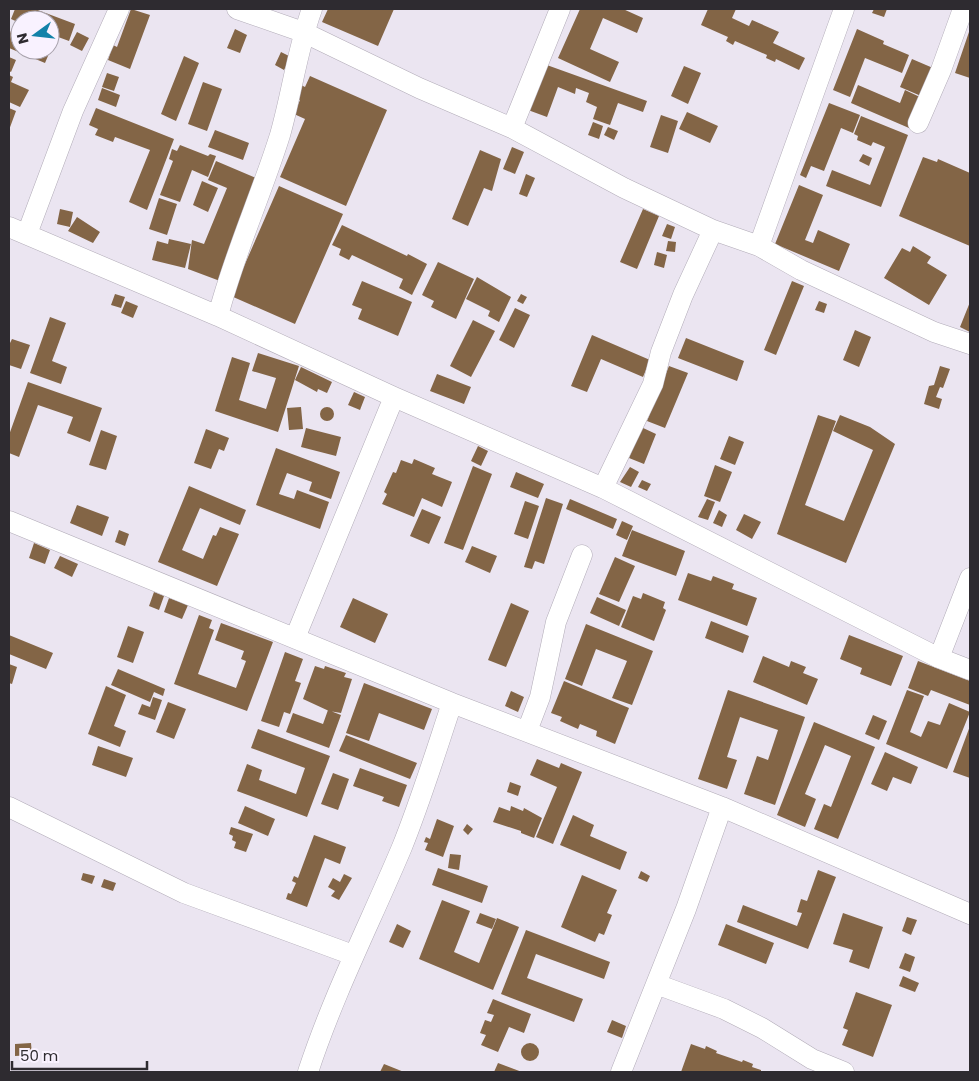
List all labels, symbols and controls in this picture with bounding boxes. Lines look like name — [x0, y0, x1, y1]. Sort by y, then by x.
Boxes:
north arrow — [10, 10, 60, 60]
text: N — [11, 31, 33, 46]
scale bar — [12, 1038, 148, 1070]
text: 50 m — [20, 1045, 58, 1066]

